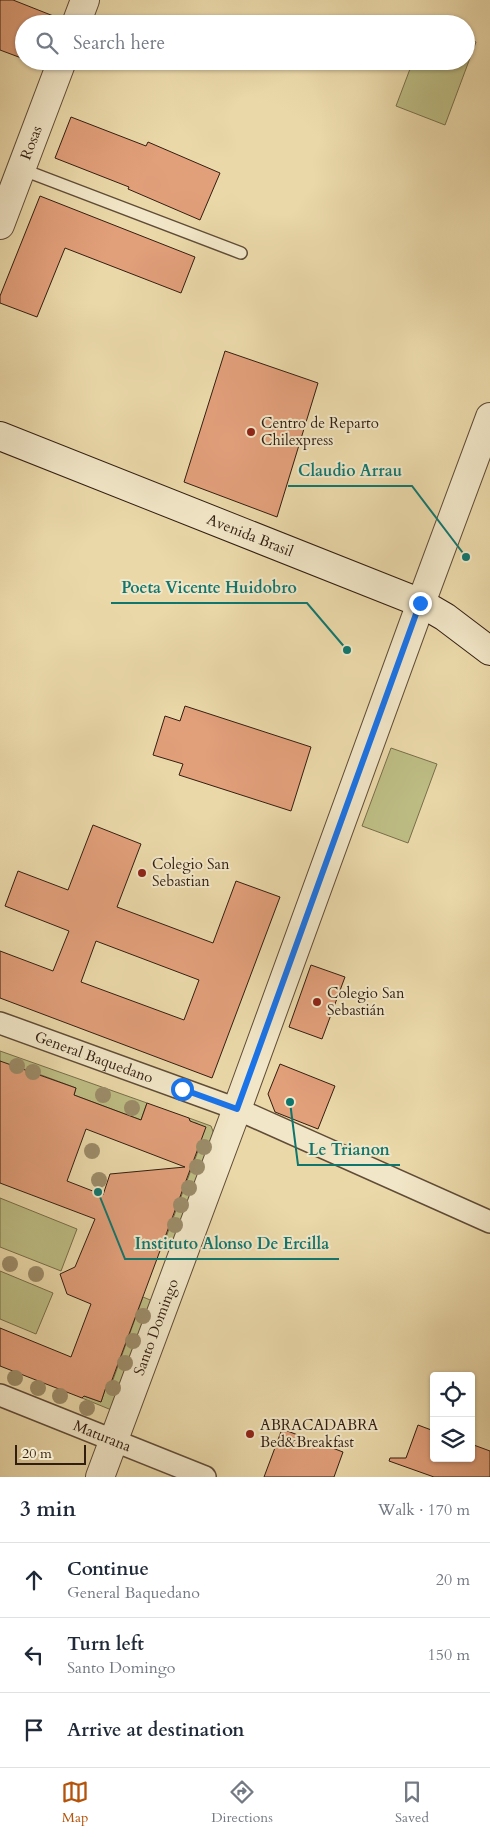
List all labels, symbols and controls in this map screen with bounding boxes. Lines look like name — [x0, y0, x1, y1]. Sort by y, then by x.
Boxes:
search box — [15, 15, 475, 70]
icon: search — [33, 29, 61, 57]
text: Search here — [73, 30, 165, 56]
street label: Rosas — [16, 123, 47, 163]
place label: Centro de Reparto Chilexpress — [261, 413, 379, 450]
marker: Centro de Reparto Chilexpress — [245, 426, 257, 438]
callout: Claudio Arrau — [288, 455, 412, 486]
text: Claudio Arrau — [298, 460, 402, 482]
street label: Avenida Brasil — [204, 509, 296, 561]
callout: Poeta Vicente Huidobro — [111, 572, 307, 603]
text: Poeta Vicente Huidobro — [121, 577, 297, 599]
route end — [409, 592, 432, 615]
place label: Colegio San Sebastian — [152, 854, 230, 891]
marker: Colegio San Sebastian — [136, 867, 148, 879]
place label: Colegio San Sebastián — [327, 983, 405, 1020]
marker: Colegio San Sebastián — [311, 996, 323, 1008]
street label: General Baquedano — [32, 1026, 156, 1088]
route start — [171, 1078, 194, 1101]
callout: Le Trianon — [298, 1134, 400, 1165]
text: Le Trianon — [308, 1139, 390, 1161]
callout: Instituto Alonso De Ercilla — [125, 1228, 339, 1259]
text: Instituto Alonso De Ercilla — [135, 1233, 329, 1255]
street label: Santo Domingo — [129, 1276, 183, 1378]
map controls — [430, 1372, 475, 1462]
button: locate — [430, 1372, 475, 1417]
street label: Maturana — [70, 1415, 134, 1457]
place label: ABRACADABRA Bed&Breakfast — [260, 1415, 379, 1452]
button: layers — [430, 1417, 475, 1462]
marker: ABRACADABRA Bed&Breakfast — [244, 1428, 256, 1440]
scale bar — [15, 1442, 86, 1465]
text: 20 m — [22, 1444, 52, 1463]
text: 3 min — [20, 1495, 76, 1524]
text: Walk · 170 m — [378, 1499, 470, 1521]
text: Continue — [67, 1556, 149, 1582]
icon: ahead — [20, 1566, 48, 1594]
text: 20 m — [436, 1569, 470, 1591]
text: General Baquedano — [67, 1582, 200, 1604]
text: Turn left — [67, 1631, 144, 1657]
icon: left — [20, 1641, 48, 1669]
text: 150 m — [428, 1644, 470, 1666]
text: Santo Domingo — [67, 1657, 175, 1679]
icon: arrive — [20, 1716, 48, 1744]
text: Arrive at destination — [67, 1717, 244, 1743]
tab: Map — [61, 1778, 89, 1827]
tab: Directions — [211, 1778, 273, 1827]
tab: Saved — [395, 1778, 429, 1827]

